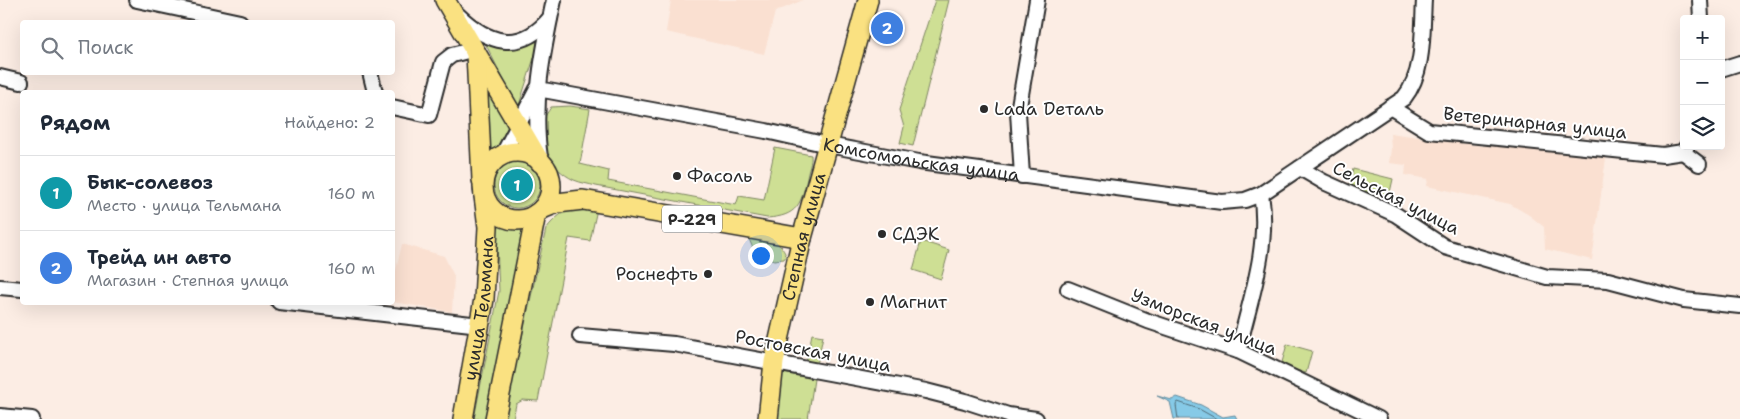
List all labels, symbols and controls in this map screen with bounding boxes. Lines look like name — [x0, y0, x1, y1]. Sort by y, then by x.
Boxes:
pin: 2 — [871, 9, 903, 47]
map controls — [1680, 15, 1725, 150]
button: + — [1680, 15, 1725, 60]
search box — [20, 20, 395, 75]
icon: search — [38, 34, 66, 62]
text: Поиск — [78, 35, 133, 60]
button: − — [1680, 60, 1725, 105]
place label: Lada Dеталь — [994, 97, 1104, 121]
street label: Ветеринарная улица — [1442, 101, 1628, 145]
marker: Lada Dеталь — [978, 103, 990, 115]
button: layers — [1680, 105, 1725, 150]
text: Рядом — [40, 109, 110, 137]
text: Найдено: 2 — [284, 112, 375, 133]
street label: Комсомольская улица — [821, 132, 1021, 187]
street label: Сельская улица — [1328, 156, 1464, 240]
place label: Фасоль — [687, 164, 752, 188]
pin: 1 — [501, 166, 533, 204]
text: Бык-солевоз — [87, 170, 213, 195]
marker: Фасоль — [671, 170, 683, 182]
street label: Степная улица — [776, 170, 832, 303]
text: 1 — [52, 183, 60, 204]
text: 160 m — [328, 183, 375, 204]
text: Место · улица Тельмана — [87, 195, 281, 216]
road number: Р-229 — [662, 205, 722, 232]
place label: СДЭК — [892, 222, 940, 246]
marker: СДЭК — [876, 228, 888, 240]
street label: улица Тельмана — [458, 235, 499, 382]
your location — [748, 243, 774, 269]
text: Трейд ин авто — [87, 245, 232, 270]
text: 2 — [50, 258, 62, 279]
text: 160 m — [328, 258, 375, 279]
place label: Роснефть — [616, 262, 698, 286]
marker: Роснефть — [702, 268, 714, 280]
text: Магазин · Степная улица — [87, 270, 289, 291]
street label: Узморская улица — [1128, 283, 1280, 361]
place label: Магнит — [880, 290, 948, 314]
marker: Магнит — [864, 296, 876, 308]
street label: Ростовская улица — [733, 324, 893, 378]

